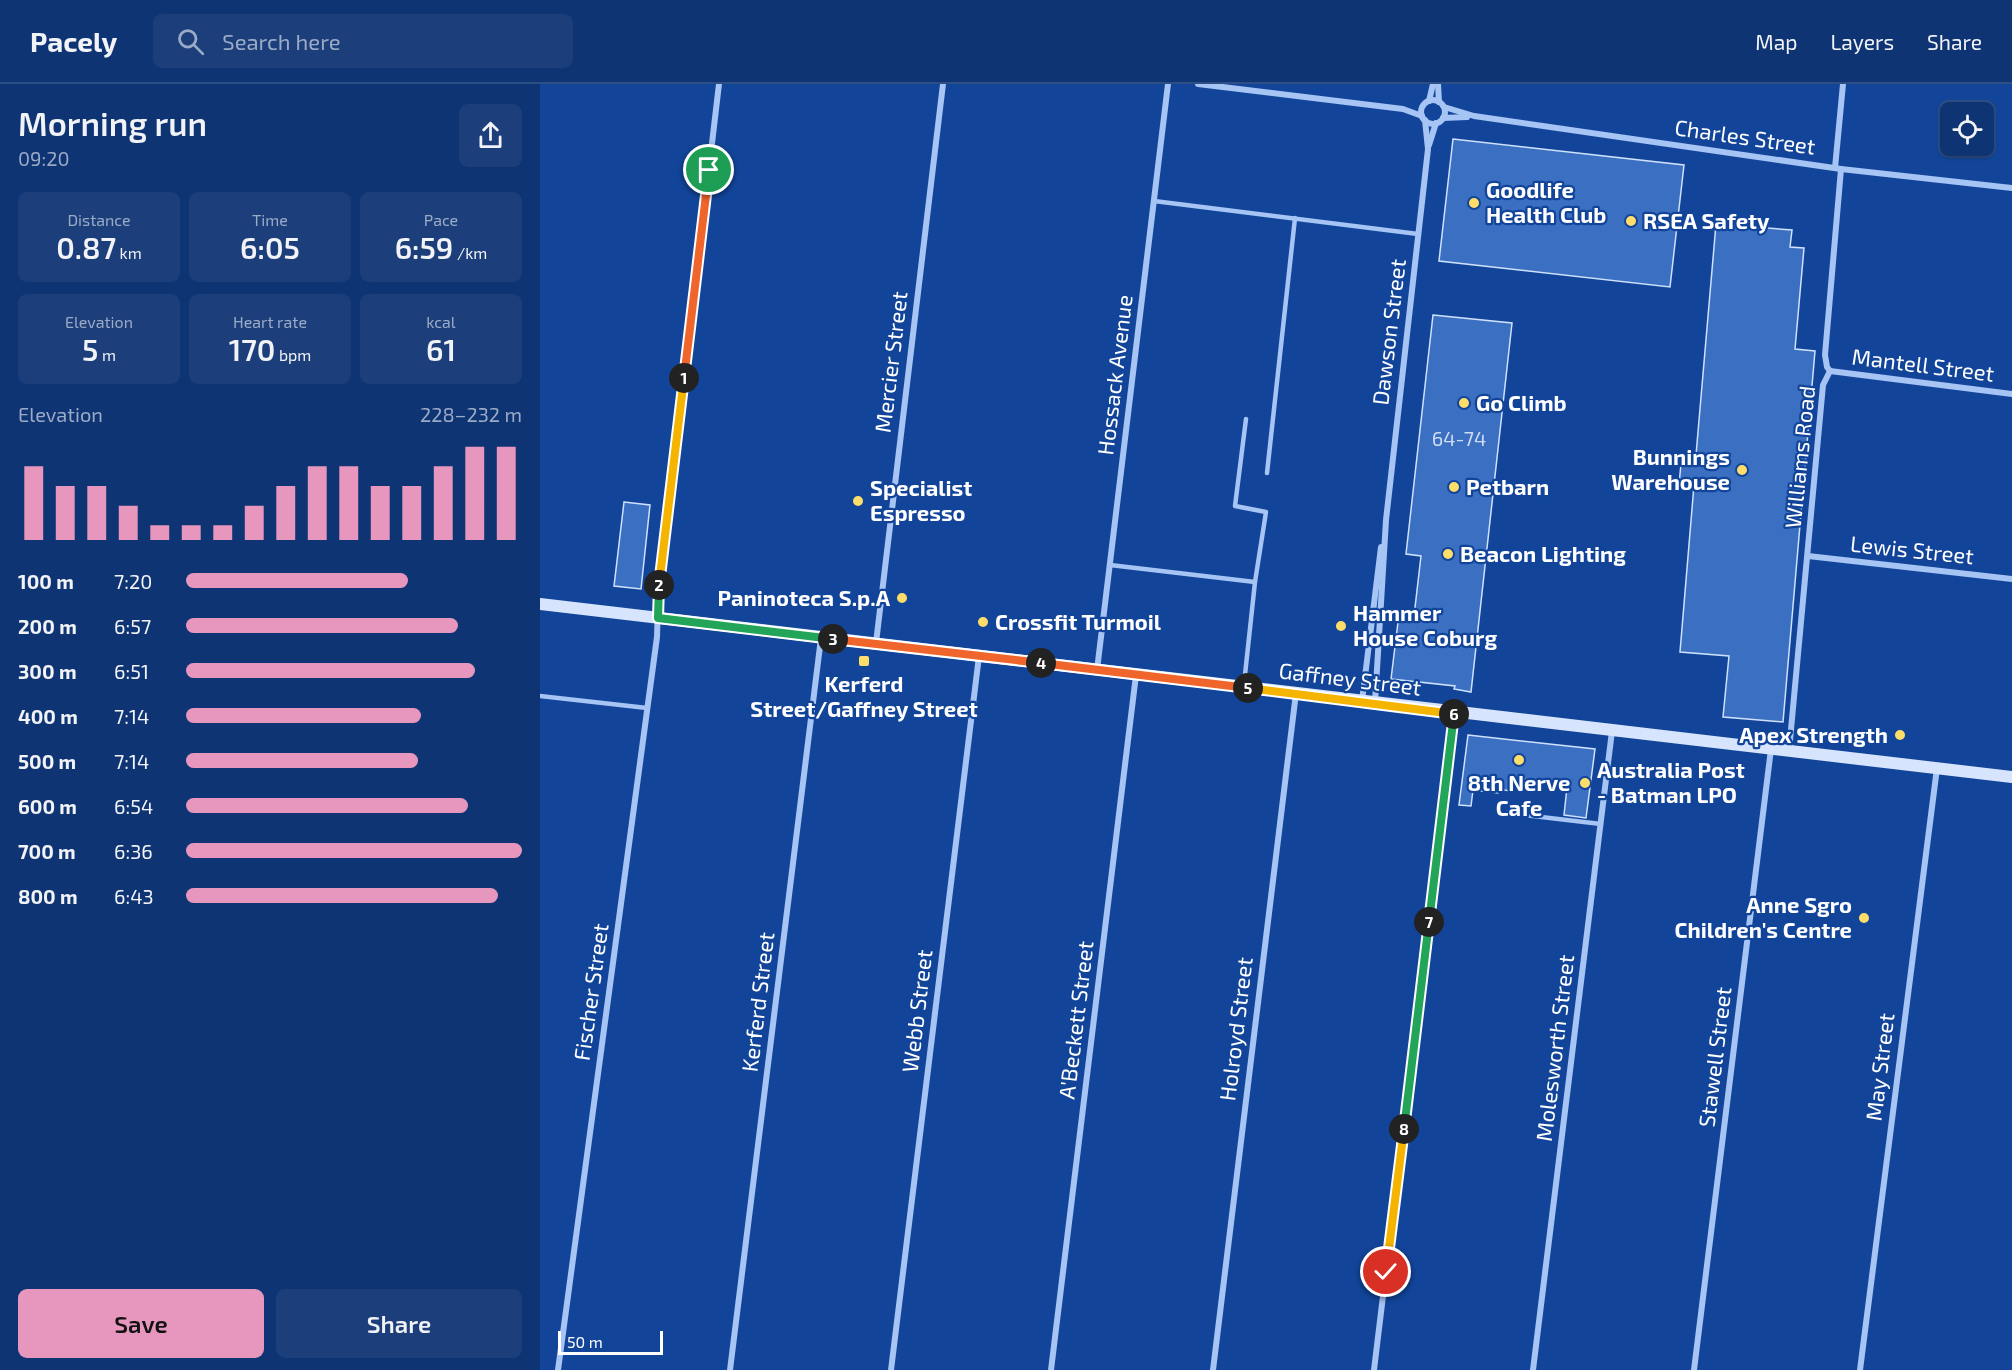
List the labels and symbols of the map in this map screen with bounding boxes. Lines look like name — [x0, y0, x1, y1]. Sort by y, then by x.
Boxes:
street label: Charles Street — [1673, 113, 1817, 159]
pin — [683, 144, 734, 195]
place label: Goodlife Health Club — [1486, 176, 1606, 227]
marker: Goodlife Health Club — [1467, 196, 1481, 210]
place label: RSEA Safety — [1643, 207, 1770, 234]
marker: RSEA Safety — [1624, 214, 1638, 228]
street label: Dawson Street — [1366, 257, 1410, 407]
street label: Mercier Street — [868, 290, 912, 434]
street label: Hossack Avenue — [1091, 293, 1137, 457]
street label: Mantell Street — [1851, 342, 1996, 386]
pin: 1 — [669, 363, 699, 393]
street label: Williams Road — [1779, 384, 1819, 529]
place label: Go Climb — [1476, 389, 1567, 415]
marker: Go Climb — [1457, 396, 1471, 410]
house number: 64-74 — [1432, 426, 1486, 450]
place label: Bunnings Warehouse — [1611, 443, 1730, 494]
marker: Bunnings Warehouse — [1735, 463, 1749, 477]
place label: Petbarn — [1466, 473, 1549, 499]
place label: Specialist Espresso — [870, 474, 972, 525]
marker: Petbarn — [1447, 480, 1461, 494]
marker: Specialist Espresso — [851, 494, 865, 508]
street label: Lewis Street — [1849, 530, 1975, 568]
place label: Beacon Lighting — [1460, 540, 1626, 566]
marker: Beacon Lighting — [1441, 547, 1455, 561]
pin: 2 — [644, 570, 674, 600]
place label: Paninoteca S.p.A — [717, 584, 891, 610]
marker: Paninoteca S.p.A — [895, 591, 909, 605]
place label: Hammer House Coburg — [1353, 599, 1497, 650]
place label: Crossfit Turmoil — [995, 608, 1162, 634]
marker: Crossfit Turmoil — [976, 615, 990, 629]
marker: Hammer House Coburg — [1334, 619, 1348, 633]
pin: 3 — [818, 624, 848, 654]
pin: 4 — [1026, 648, 1056, 678]
marker: Kerferd Street/Gaffney Street — [857, 654, 871, 668]
street label: Gaffney Street — [1277, 656, 1423, 700]
place label: Kerferd Street/Gaffney Street — [750, 670, 978, 722]
pin: 5 — [1233, 673, 1263, 703]
pin: 6 — [1439, 699, 1469, 729]
place label: Apex Strength — [1739, 721, 1888, 747]
marker: Apex Strength — [1893, 728, 1907, 742]
marker: 8th Nerve Cafe — [1512, 753, 1526, 767]
place label: Australia Post - Batman LPO — [1597, 756, 1745, 807]
place label: 8th Nerve Cafe — [1467, 769, 1571, 820]
marker: Australia Post - Batman LPO — [1578, 776, 1592, 790]
place label: Anne Sgro Children's Centre — [1674, 891, 1852, 942]
pin: 7 — [1414, 907, 1444, 937]
marker: Anne Sgro Children's Centre — [1857, 911, 1871, 925]
street label: Fischer Street — [568, 922, 613, 1062]
street label: Kerferd Street — [736, 931, 778, 1073]
street label: A'Beckett Street — [1052, 939, 1098, 1100]
street label: Webb Street — [896, 948, 936, 1074]
street label: Molesworth Street — [1530, 953, 1578, 1143]
street label: Holroyd Street — [1213, 955, 1257, 1102]
street label: Stawell Street — [1693, 985, 1736, 1128]
street label: May Street — [1859, 1011, 1899, 1122]
pin: 8 — [1389, 1114, 1419, 1144]
pin — [1360, 1246, 1411, 1297]
scale bar — [558, 1328, 663, 1356]

